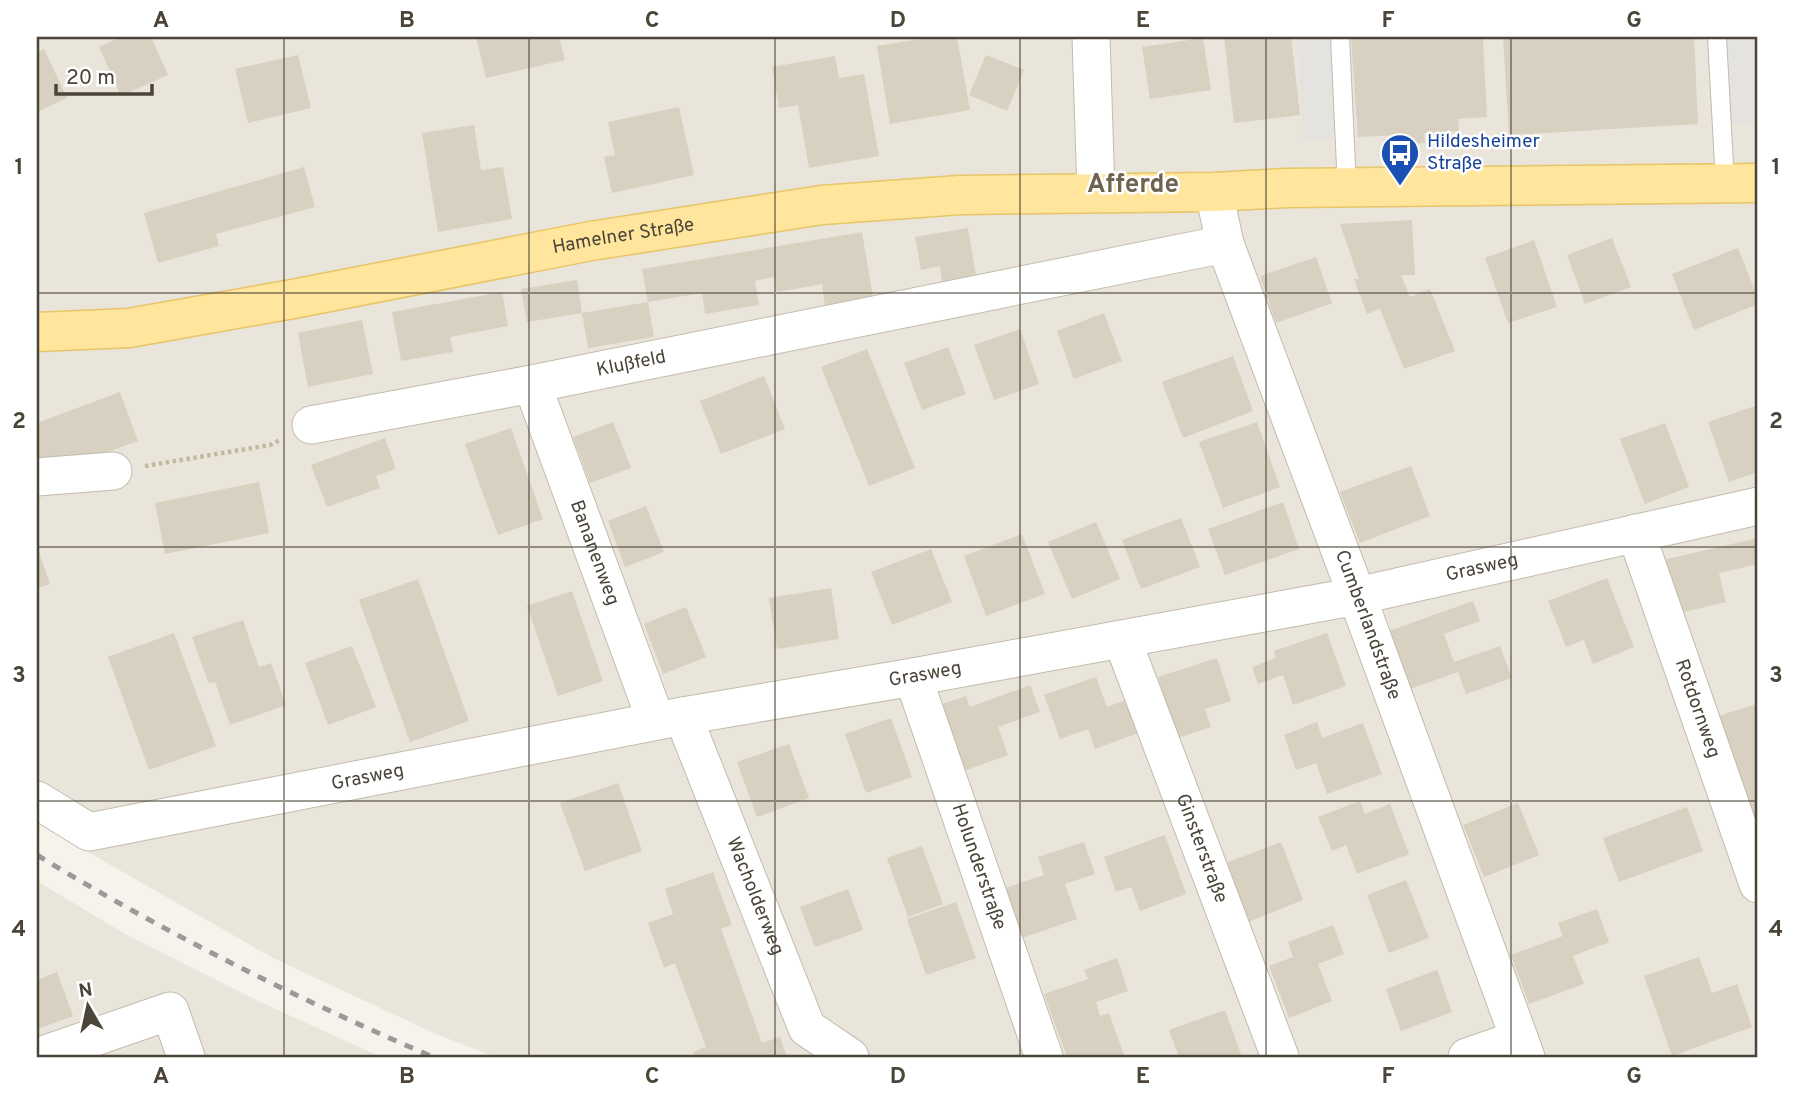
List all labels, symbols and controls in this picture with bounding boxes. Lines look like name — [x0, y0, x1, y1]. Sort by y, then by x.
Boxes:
text: A — [153, 7, 169, 36]
text: B — [399, 7, 415, 36]
text: C — [645, 7, 659, 36]
text: D — [890, 7, 906, 36]
text: E — [1136, 7, 1150, 36]
text: F — [1381, 7, 1395, 36]
text: G — [1626, 7, 1642, 36]
scale bar — [56, 52, 152, 96]
text: 20 m — [66, 65, 115, 92]
place label: Hildesheimer Straße — [1427, 130, 1541, 176]
bus stop icon: Hildesheimer Straße — [1379, 132, 1421, 187]
text: 1 — [14, 154, 24, 183]
text: 1 — [1771, 154, 1781, 183]
district label: Afferde — [1087, 169, 1179, 202]
street label: Hamelner Straße — [551, 213, 696, 260]
street label: Klußfeld — [594, 345, 668, 383]
text: 2 — [12, 408, 26, 437]
text: 2 — [1769, 408, 1783, 437]
street label: Bananenweg — [564, 497, 625, 609]
street label: Cumberlandstraße — [1329, 547, 1406, 703]
street label: Grasweg — [1444, 548, 1520, 588]
street label: Grasweg — [887, 656, 964, 693]
street label: Rotdornweg — [1669, 656, 1725, 761]
text: 3 — [12, 662, 26, 691]
text: 3 — [1769, 662, 1783, 691]
street label: Grasweg — [329, 759, 406, 796]
street label: Ginsterstraße — [1170, 791, 1233, 907]
street label: Holunderstraße — [946, 801, 1011, 933]
street label: Wacholderweg — [720, 834, 789, 959]
text: 4 — [12, 916, 26, 945]
text: 4 — [1769, 916, 1783, 945]
north arrow — [52, 972, 122, 1042]
text: N — [77, 978, 94, 1004]
text: A — [153, 1063, 169, 1092]
text: B — [399, 1063, 415, 1092]
text: C — [645, 1063, 659, 1092]
text: D — [890, 1063, 906, 1092]
text: E — [1136, 1063, 1150, 1092]
text: F — [1381, 1063, 1395, 1092]
text: G — [1626, 1063, 1642, 1092]

